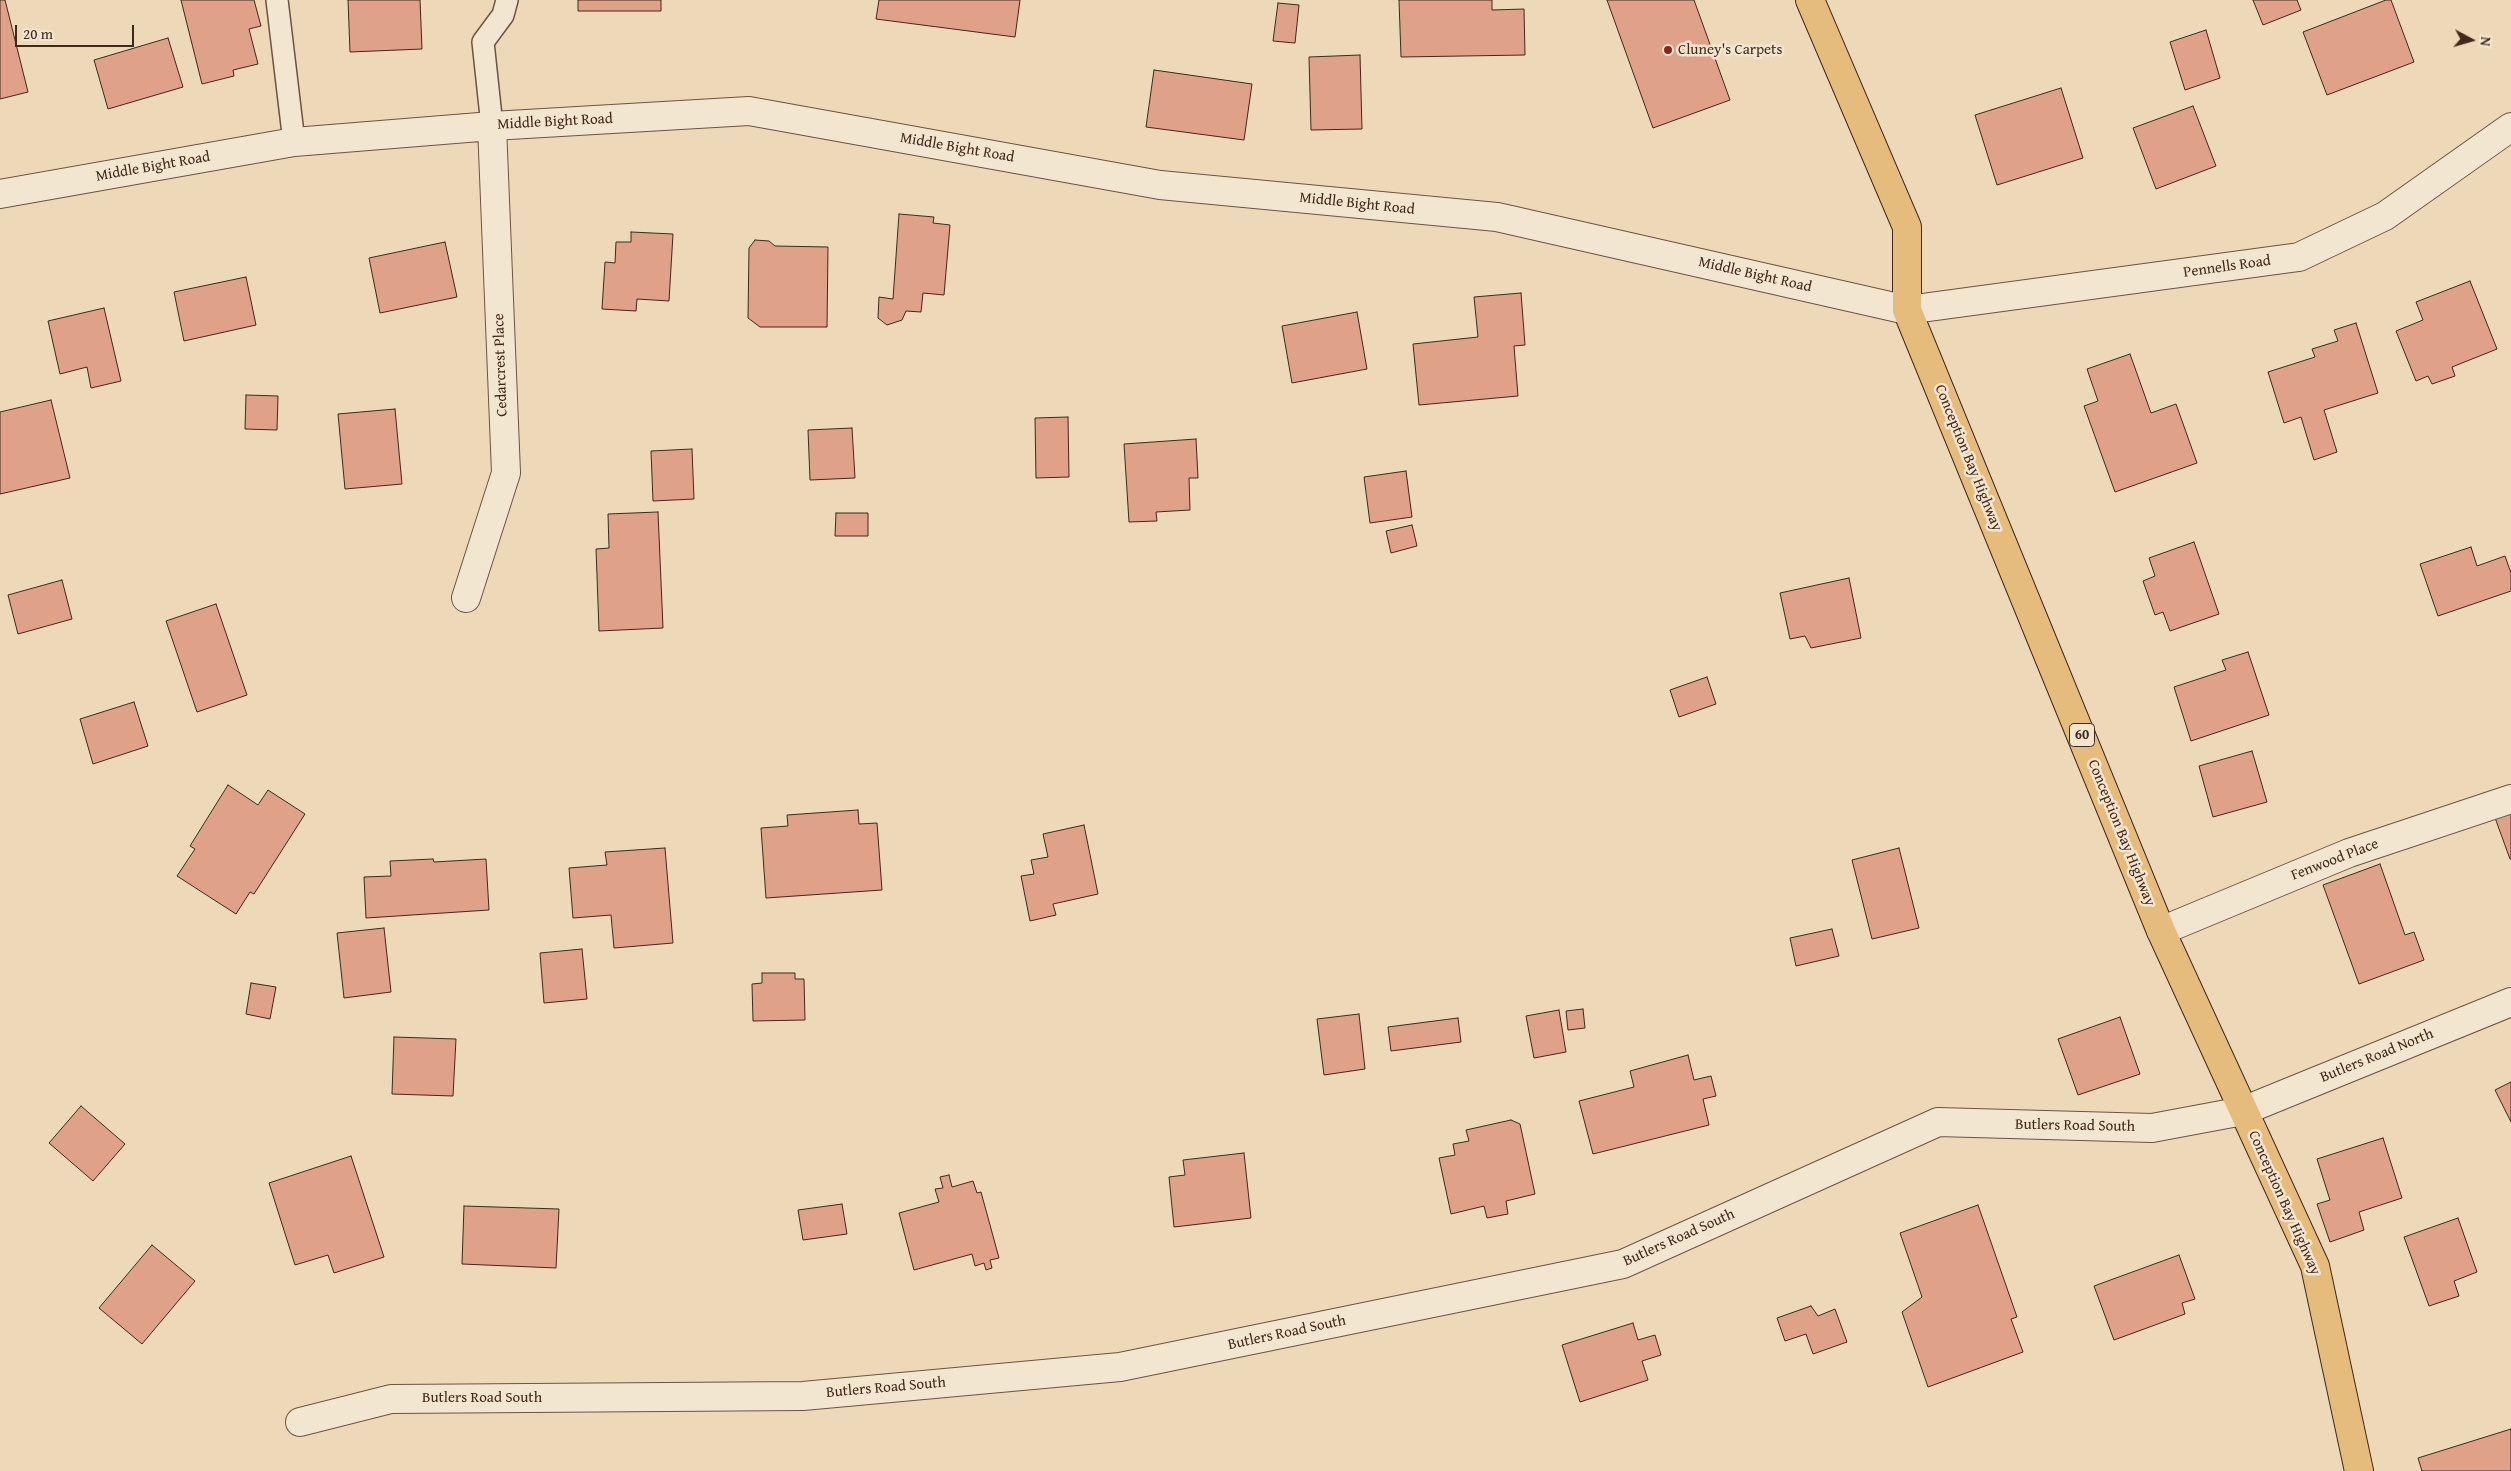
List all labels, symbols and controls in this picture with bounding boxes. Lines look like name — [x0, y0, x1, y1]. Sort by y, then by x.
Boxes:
scale bar — [18, 15, 136, 47]
north arrow — [2446, 15, 2496, 65]
text: 20 m — [23, 23, 53, 44]
text: N — [2475, 36, 2496, 47]
place label: Cluney's Carpets — [1678, 41, 1782, 59]
marker: Cluney's Carpets — [1662, 44, 1674, 56]
street label: Middle Bight Road — [497, 110, 613, 134]
street label: Middle Bight Road — [898, 129, 1016, 167]
street label: Middle Bight Road — [94, 148, 212, 186]
street label: Middle Bight Road — [1299, 189, 1415, 219]
street label: Pennells Road — [2182, 252, 2272, 282]
street label: Middle Bight Road — [1697, 253, 1813, 297]
street label: Cedarcrest Place — [490, 313, 512, 417]
street label: Conception Bay Highway — [1930, 382, 2006, 534]
road number: 60 — [2070, 724, 2094, 746]
street label: Conception Bay Highway — [2083, 757, 2159, 909]
street label: Fenwood Place — [2289, 835, 2381, 885]
street label: Butlers Road North — [2318, 1025, 2436, 1087]
street label: Butlers Road South — [2015, 1116, 2135, 1136]
street label: Conception Bay Highway — [2244, 1128, 2324, 1278]
street label: Butlers Road South — [1620, 1205, 1738, 1271]
street label: Butlers Road South — [1226, 1312, 1348, 1354]
street label: Butlers Road South — [825, 1374, 947, 1402]
street label: Butlers Road South — [422, 1389, 542, 1407]

